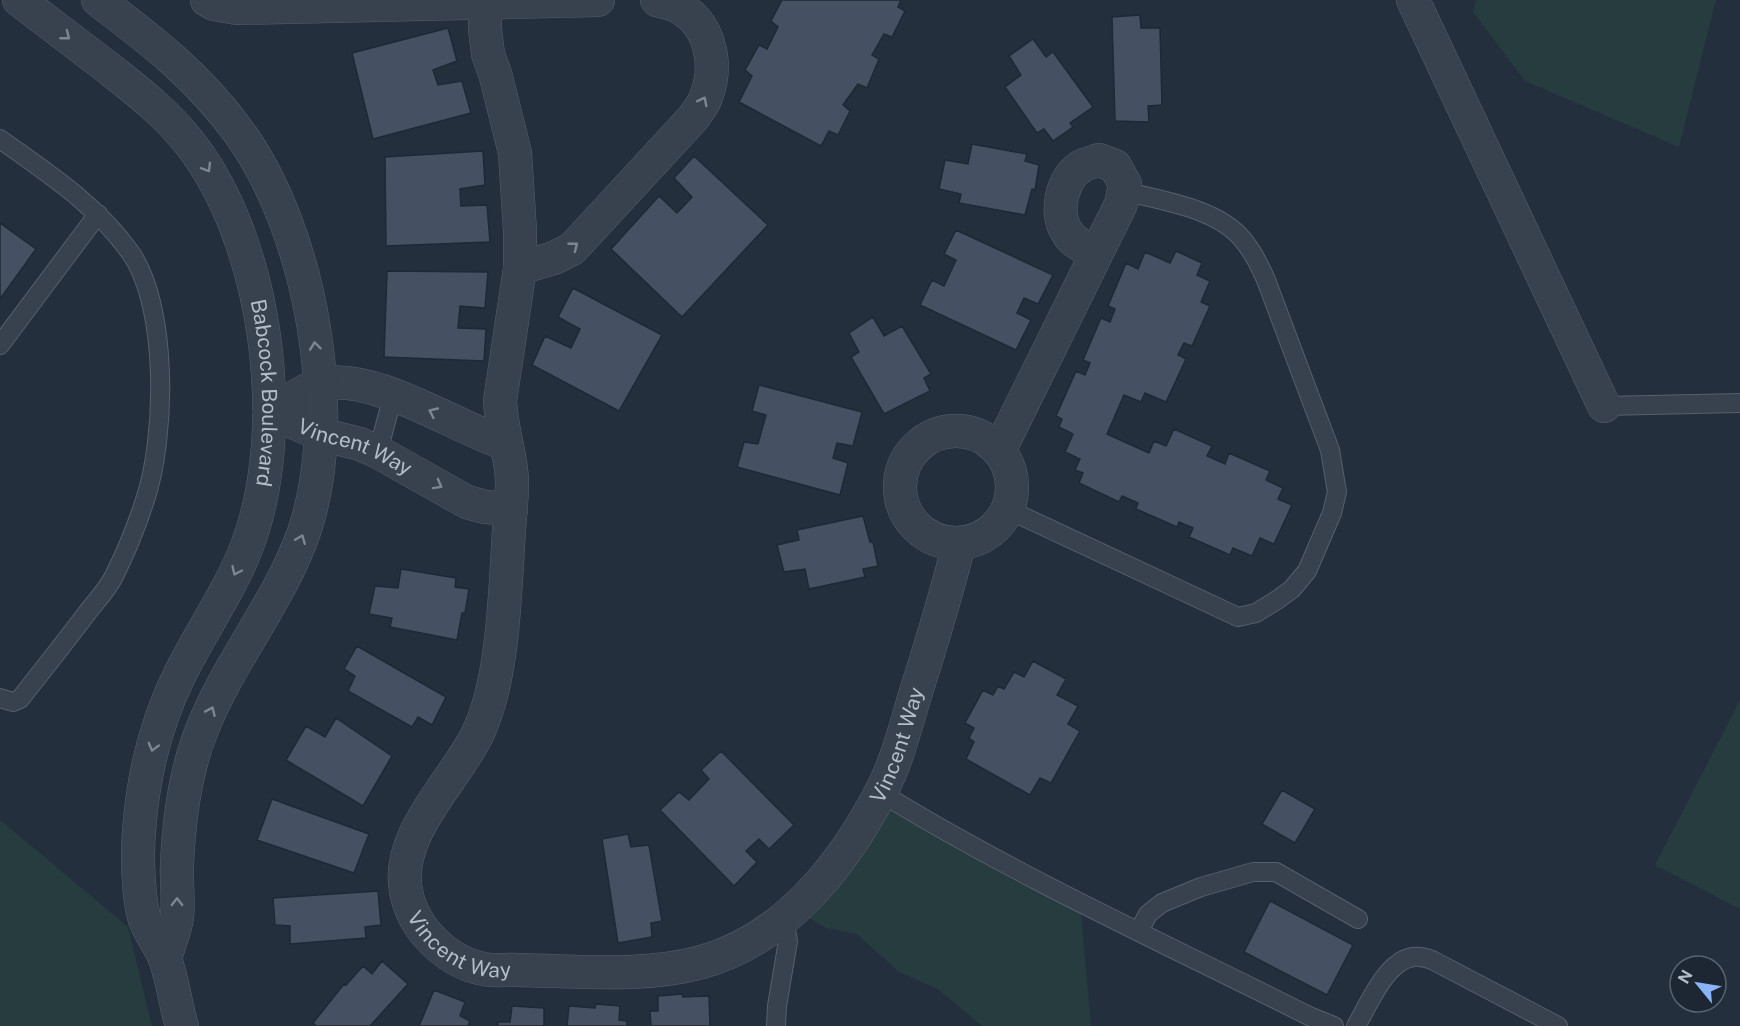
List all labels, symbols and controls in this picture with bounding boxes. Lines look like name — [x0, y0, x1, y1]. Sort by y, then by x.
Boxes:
one-way arrow — [59, 28, 70, 39]
one-way arrow — [696, 97, 707, 107]
one-way arrow — [200, 162, 212, 172]
one-way arrow — [567, 242, 578, 253]
street label: Babcock Boulevard — [246, 297, 282, 488]
one-way arrow — [310, 341, 322, 351]
one-way arrow — [428, 408, 439, 420]
street label: Vincent Way — [294, 413, 417, 481]
one-way arrow — [432, 478, 442, 489]
one-way arrow — [294, 534, 306, 545]
one-way arrow — [231, 564, 243, 575]
street label: Vincent Way — [865, 684, 929, 807]
one-way arrow — [203, 707, 215, 718]
one-way arrow — [148, 741, 160, 752]
one-way arrow — [171, 897, 183, 906]
street label: Vincent Way — [402, 906, 512, 982]
north arrow — [1668, 954, 1728, 1014]
text: N — [1674, 967, 1697, 987]

